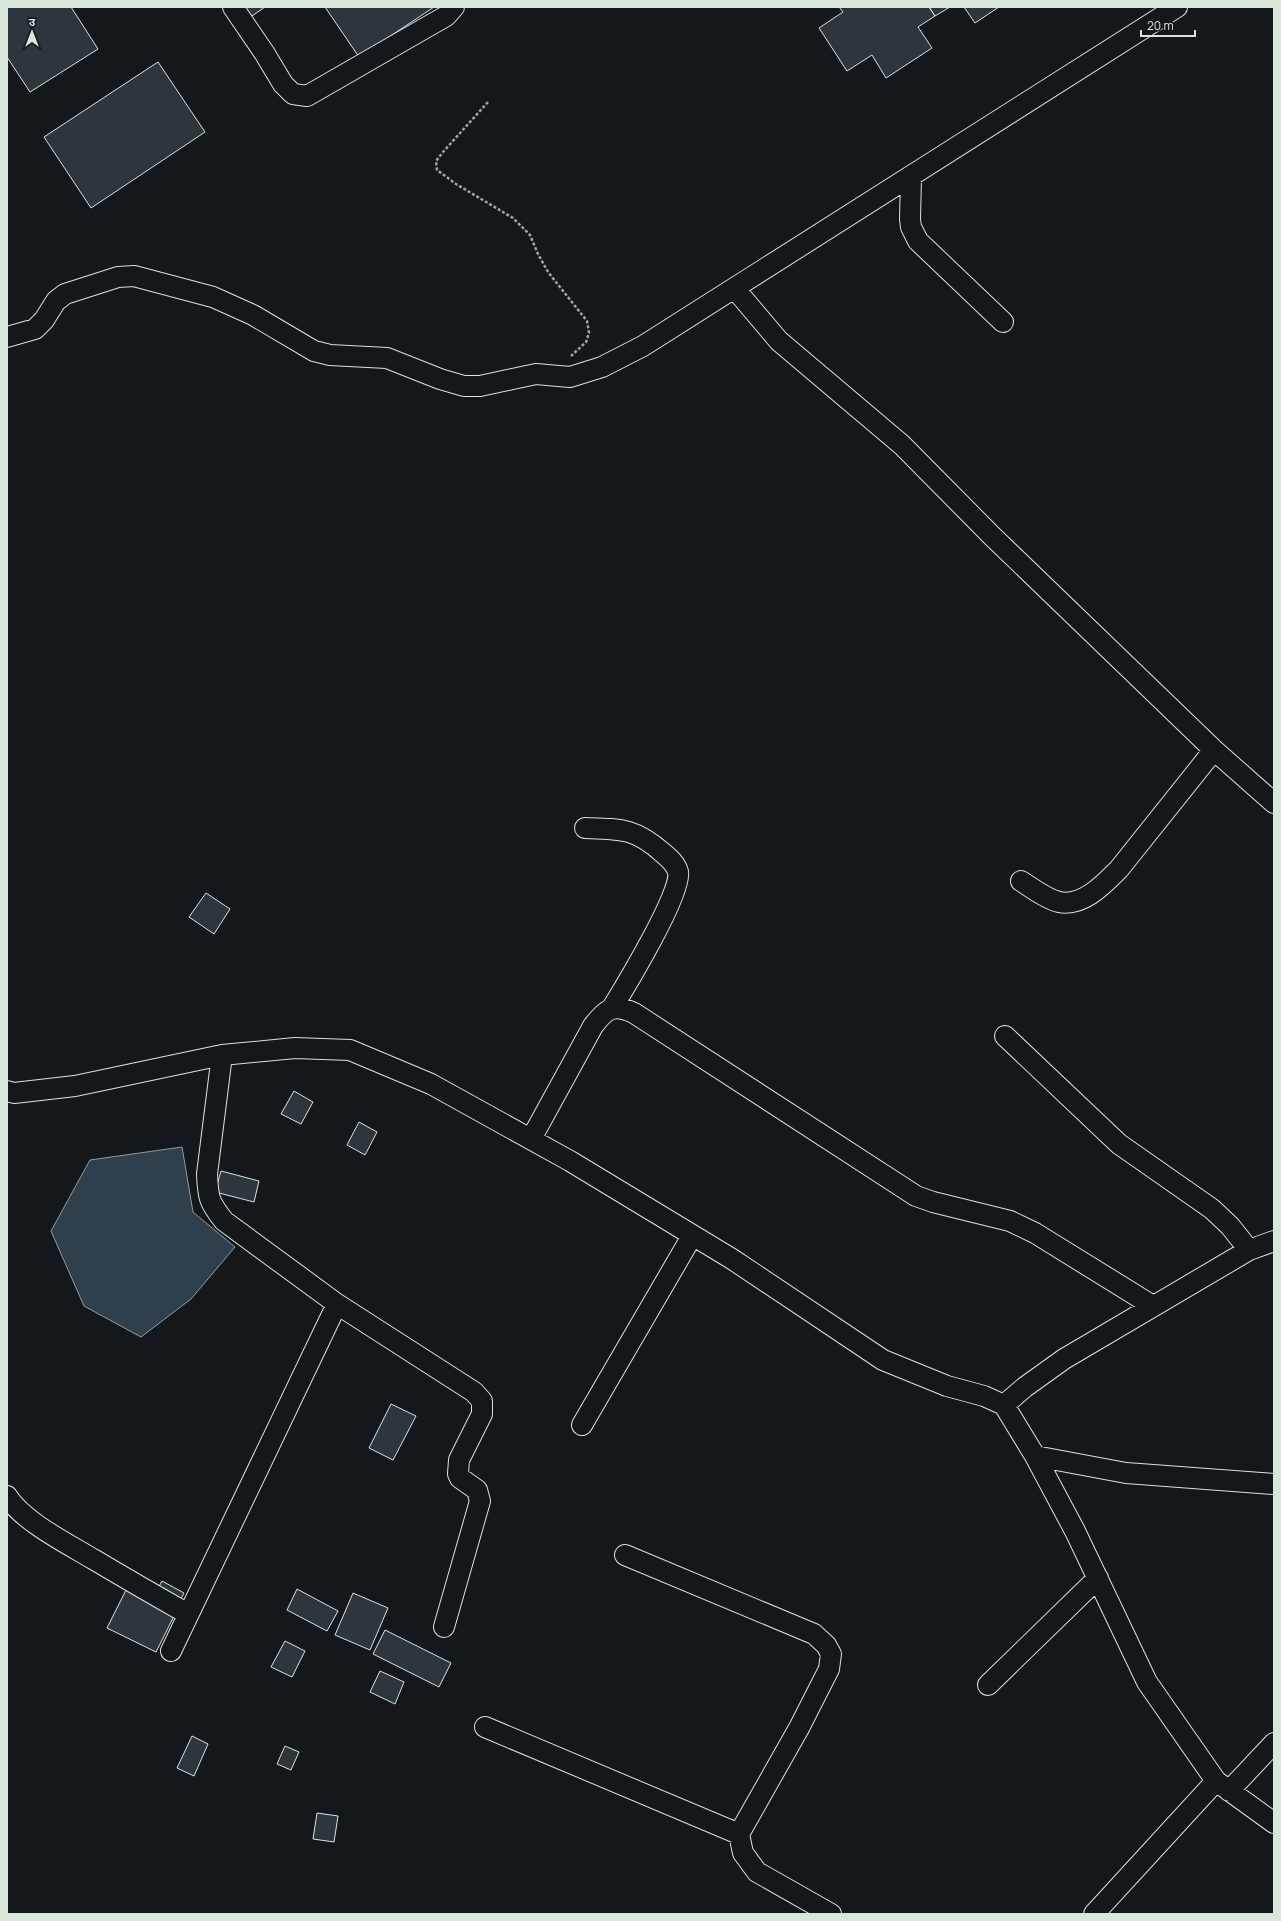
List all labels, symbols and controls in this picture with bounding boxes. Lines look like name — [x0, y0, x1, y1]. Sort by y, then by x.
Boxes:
north arrow — [12, 12, 52, 52]
scale bar — [1141, 12, 1195, 38]
text: उ — [29, 14, 36, 29]
text: 20 m — [1147, 17, 1174, 34]

